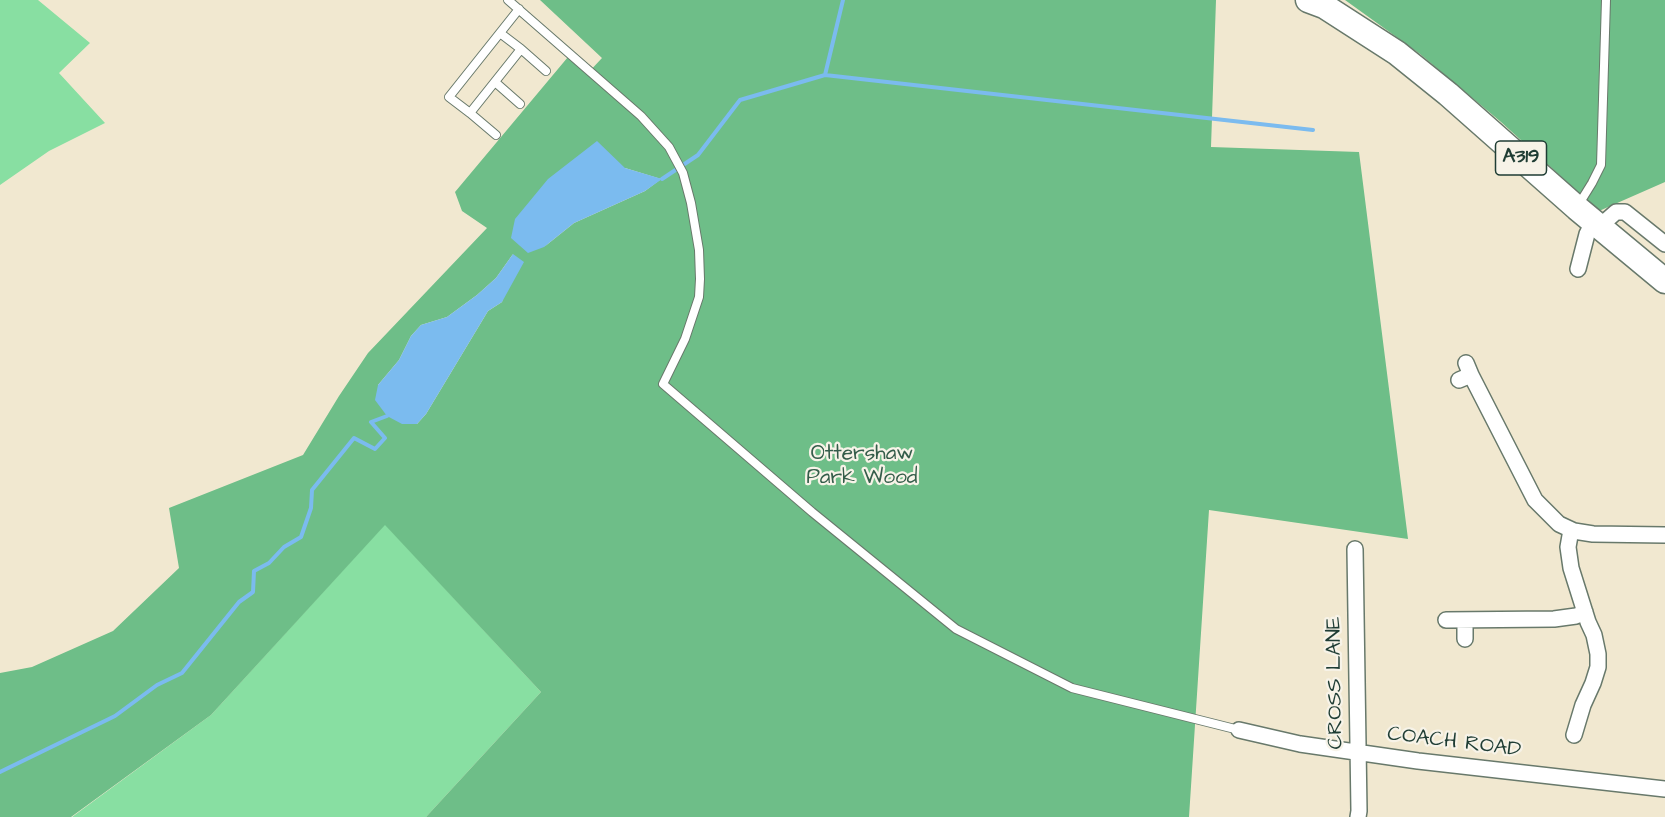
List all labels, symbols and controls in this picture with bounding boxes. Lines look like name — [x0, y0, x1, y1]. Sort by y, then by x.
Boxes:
road number: A319 — [1496, 141, 1546, 175]
park label: Ottershaw Park Wood — [806, 442, 918, 492]
street label: CROSS LANE — [1322, 616, 1350, 750]
street label: COACH ROAD — [1386, 722, 1522, 764]

